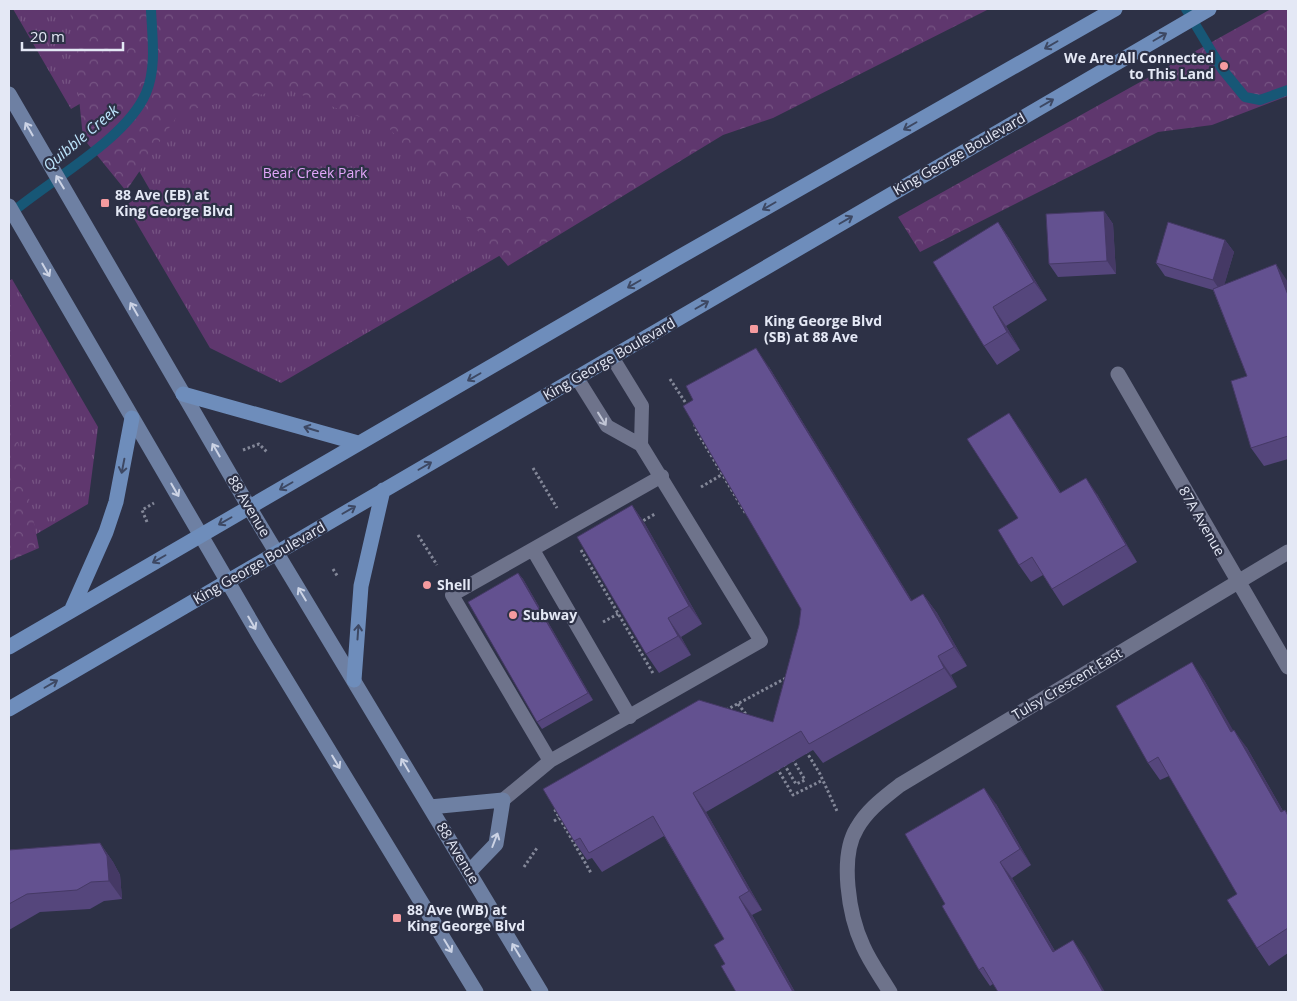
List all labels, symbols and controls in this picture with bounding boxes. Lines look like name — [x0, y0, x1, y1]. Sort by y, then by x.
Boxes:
scale bar — [22, 20, 124, 52]
text: 20 m — [30, 26, 65, 46]
one-way arrow — [1152, 32, 1166, 42]
one-way arrow — [1044, 40, 1059, 50]
place label: We Are All Connected to This Land — [1064, 48, 1214, 83]
marker: We Are All Connected to This Land — [1218, 60, 1230, 72]
one-way arrow — [1039, 97, 1054, 107]
water label: Quibble Creek — [38, 99, 123, 175]
street label: King George Boulevard — [889, 108, 1028, 199]
one-way arrow — [904, 121, 918, 131]
one-way arrow — [23, 122, 33, 136]
park label: Bear Creek Park — [263, 163, 368, 182]
one-way arrow — [54, 175, 64, 189]
place label: 88 Ave (EB) at King George Blvd — [115, 185, 233, 220]
marker: 88 Ave (EB) at King George Blvd — [99, 197, 111, 209]
one-way arrow — [762, 202, 777, 211]
one-way arrow — [839, 215, 854, 225]
one-way arrow — [41, 263, 51, 277]
one-way arrow — [627, 279, 642, 289]
one-way arrow — [694, 299, 708, 309]
one-way arrow — [129, 302, 139, 317]
place label: King George Blvd (SB) at 88 Ave — [764, 311, 882, 346]
street label: King George Boulevard — [539, 313, 678, 404]
marker: King George Blvd (SB) at 88 Ave — [748, 323, 760, 335]
one-way arrow — [466, 372, 481, 382]
one-way arrow — [597, 411, 607, 425]
one-way arrow — [304, 424, 320, 434]
one-way arrow — [210, 443, 220, 457]
one-way arrow — [117, 458, 127, 474]
one-way arrow — [418, 460, 432, 470]
street label: 88 Avenue — [224, 472, 275, 540]
one-way arrow — [279, 481, 293, 491]
one-way arrow — [170, 483, 180, 497]
street label: 87A Avenue — [1175, 483, 1230, 559]
one-way arrow — [341, 505, 355, 515]
one-way arrow — [218, 516, 233, 526]
street label: King George Boulevard — [189, 517, 328, 608]
one-way arrow — [152, 555, 167, 565]
place label: Shell — [437, 575, 471, 594]
marker: Shell — [421, 579, 433, 591]
one-way arrow — [296, 588, 306, 602]
place label: Subway — [523, 605, 577, 624]
marker: Subway — [507, 609, 519, 621]
one-way arrow — [248, 615, 258, 629]
one-way arrow — [353, 624, 362, 640]
street label: Tulsy Crescent East — [1008, 643, 1125, 724]
one-way arrow — [43, 679, 57, 689]
one-way arrow — [332, 754, 342, 768]
one-way arrow — [399, 758, 409, 772]
street label: 88 Avenue — [433, 819, 484, 887]
one-way arrow — [491, 833, 500, 848]
place label: 88 Ave (WB) at King George Blvd — [407, 900, 525, 935]
marker: 88 Ave (WB) at King George Blvd — [391, 912, 403, 924]
one-way arrow — [443, 938, 453, 952]
one-way arrow — [510, 944, 520, 958]

